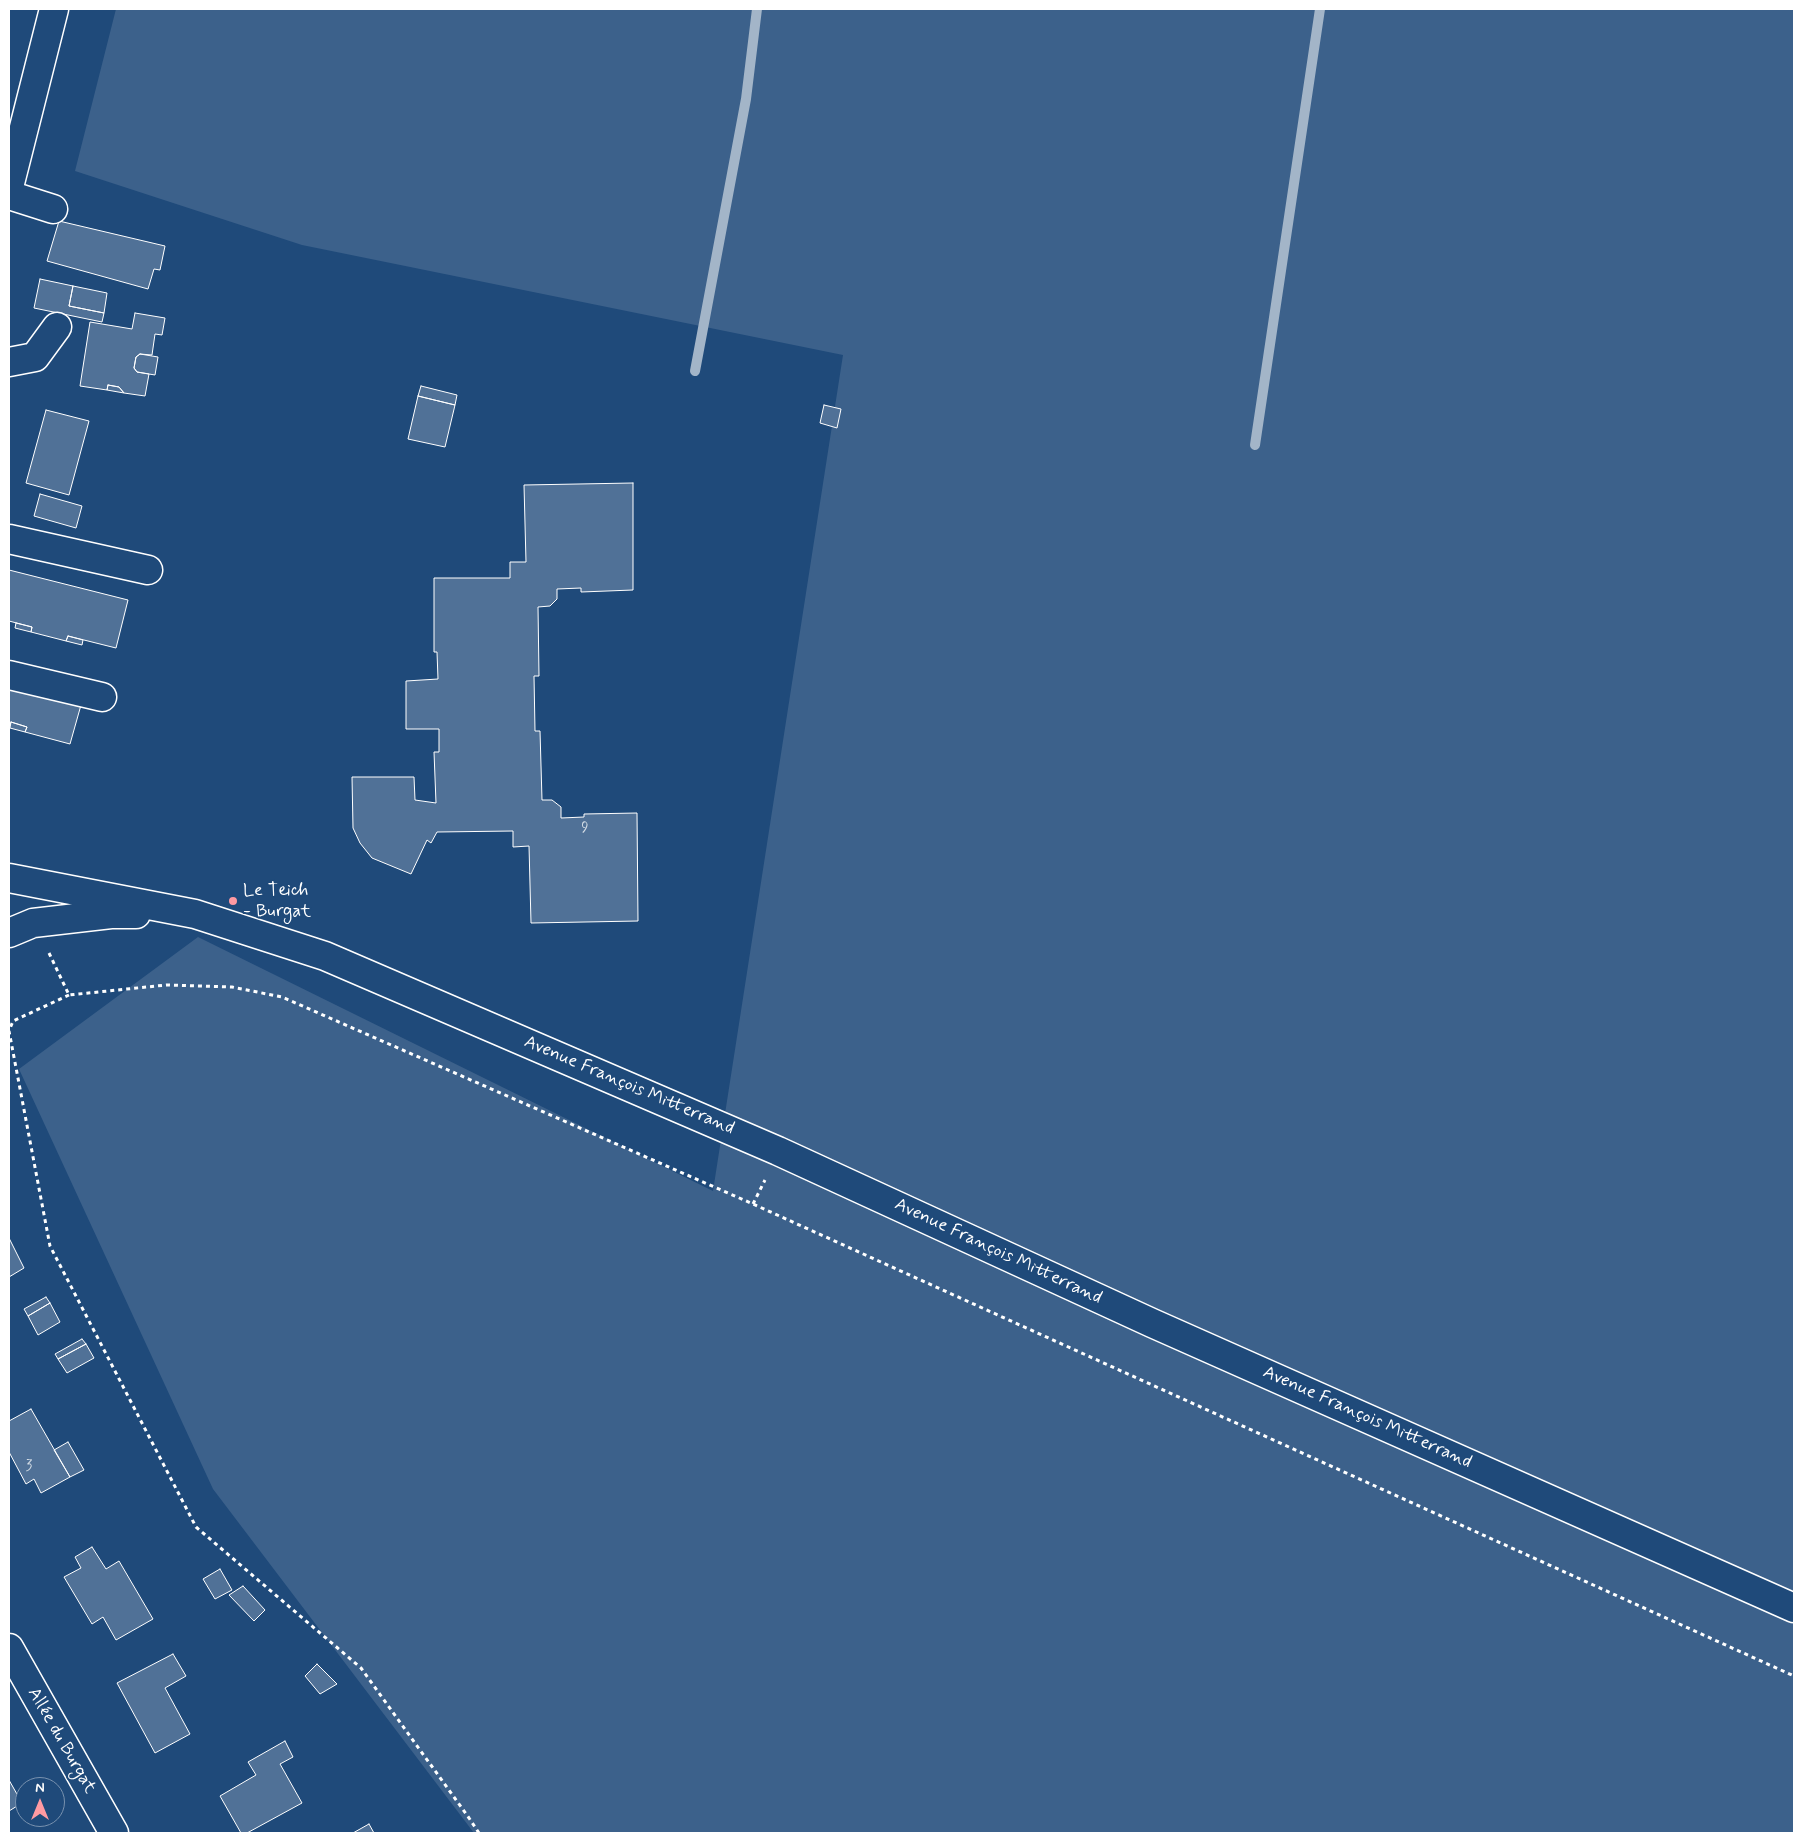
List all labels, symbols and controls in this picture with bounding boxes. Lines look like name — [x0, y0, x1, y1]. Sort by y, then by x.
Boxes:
house number: 9 — [581, 820, 589, 838]
place label: Le Teich - Burgat — [243, 880, 311, 922]
marker: Le Teich - Burgat — [227, 895, 239, 907]
street label: Avenue François Mitterrand — [521, 1032, 737, 1140]
street label: Avenue François Mitterrand — [891, 1194, 1105, 1310]
street label: Avenue François Mitterrand — [1259, 1362, 1475, 1474]
house number: 3 — [26, 1458, 32, 1476]
street label: Allée du Burgat — [22, 1684, 100, 1798]
north arrow — [15, 1777, 65, 1827]
text: N — [35, 1779, 45, 1797]

